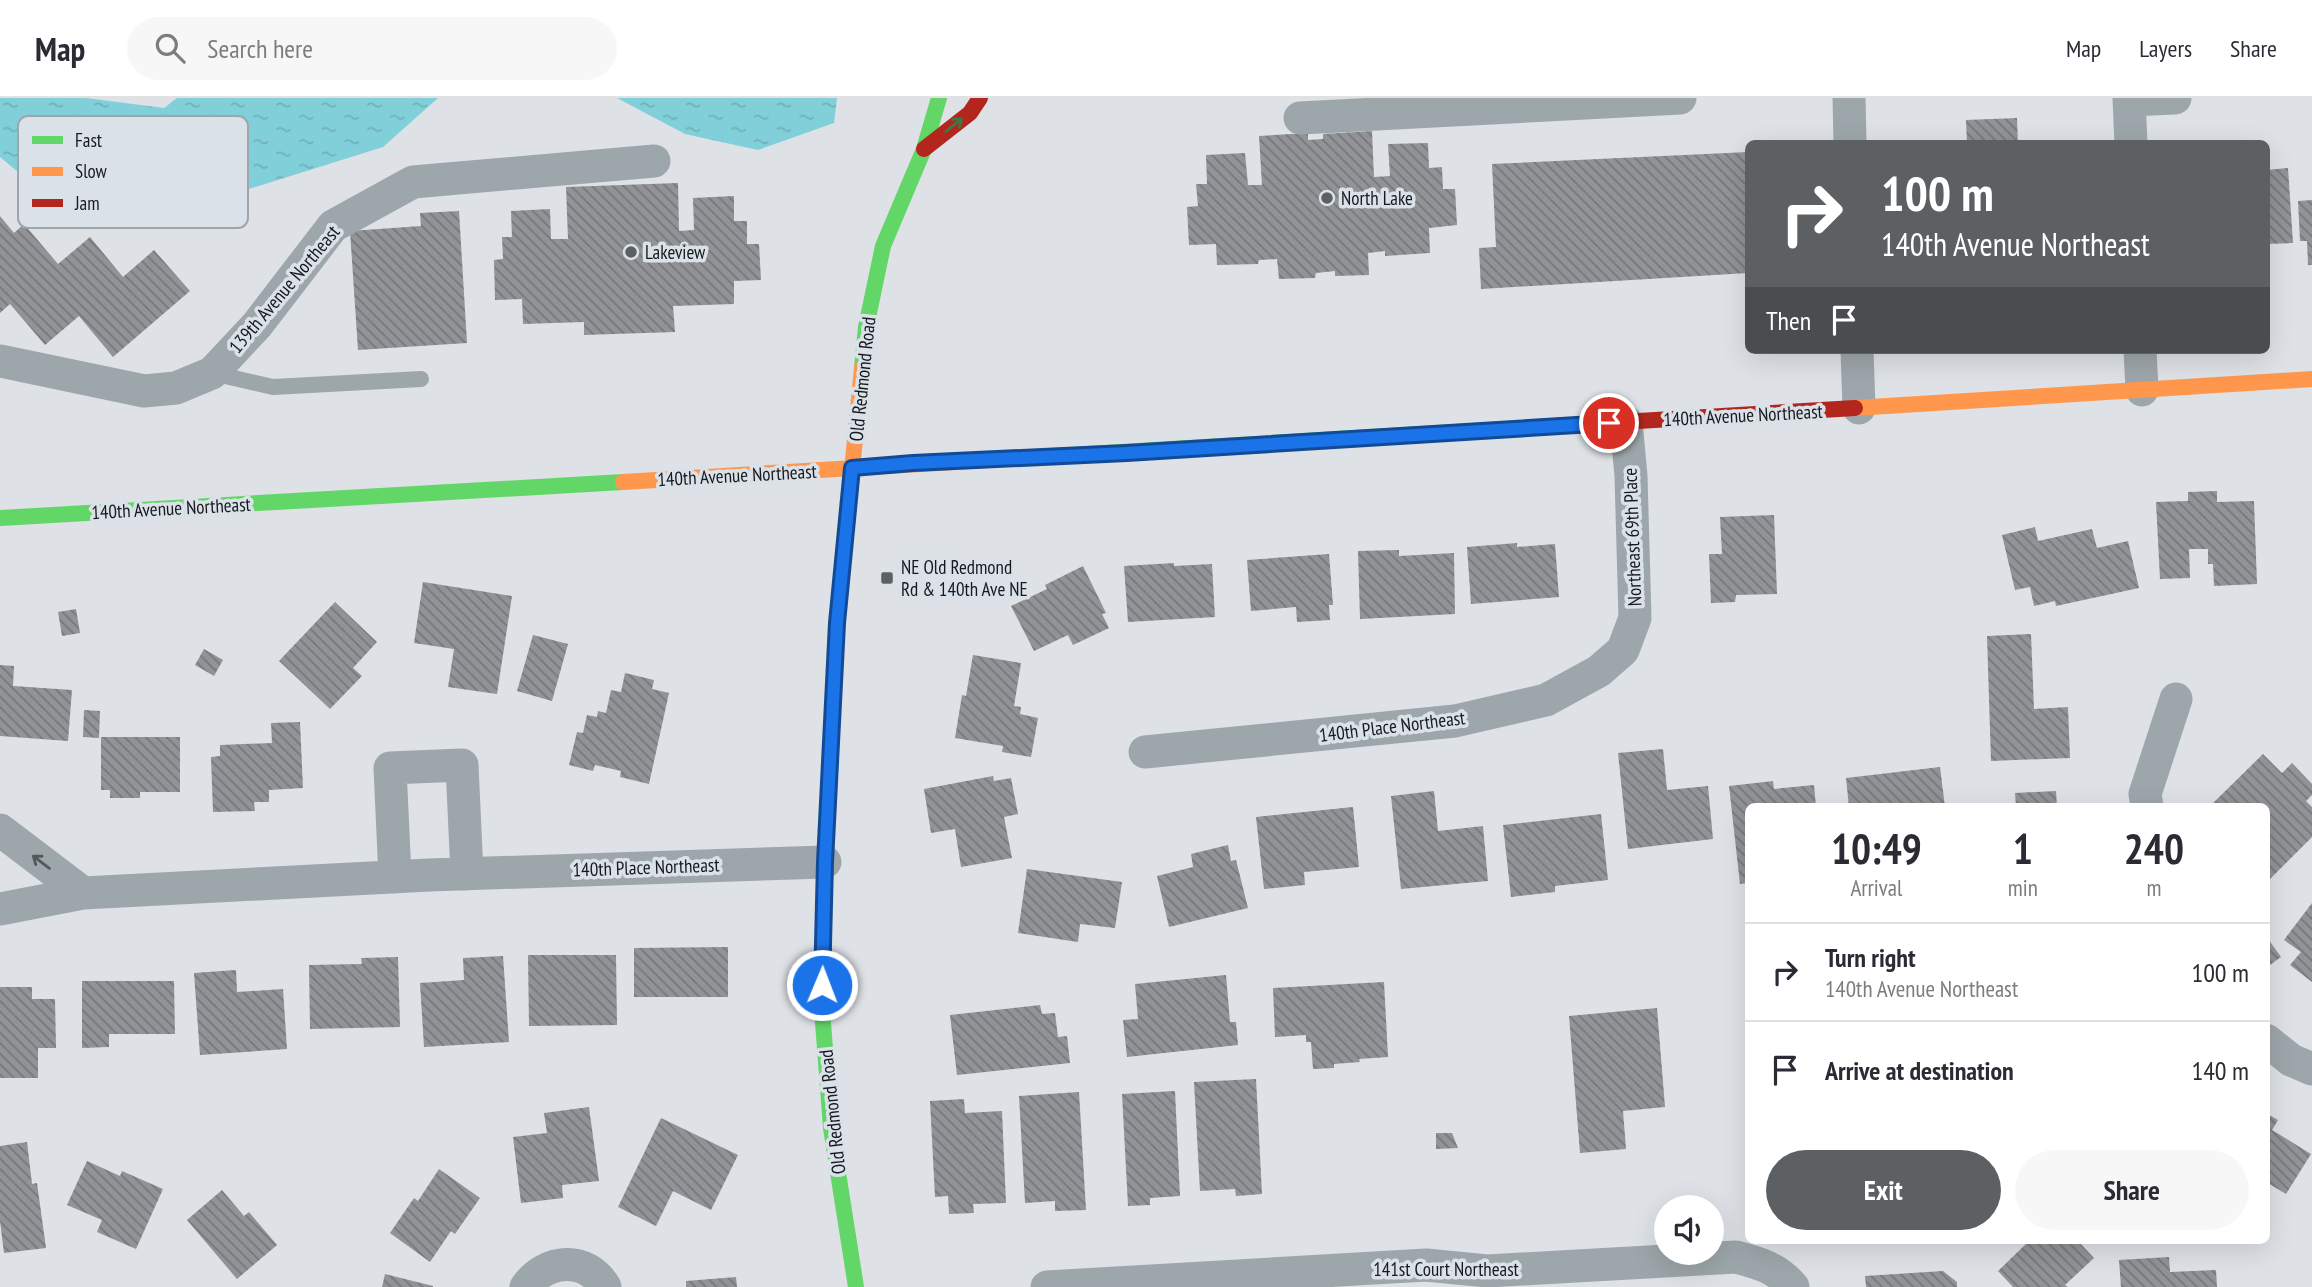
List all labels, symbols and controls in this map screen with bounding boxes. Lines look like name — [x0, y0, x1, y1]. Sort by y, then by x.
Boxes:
search box — [127, 17, 617, 80]
text: Map — [35, 27, 85, 70]
icon: search — [151, 29, 189, 67]
text: Search here — [207, 32, 313, 65]
text: Map — [2066, 33, 2101, 64]
text: Layers — [2139, 33, 2192, 64]
text: Share — [2230, 33, 2277, 64]
legend — [18, 116, 248, 228]
one-way arrow — [945, 118, 963, 133]
text: Fast — [75, 128, 103, 152]
text: Slow — [75, 159, 108, 183]
text: 100 m — [1881, 161, 1994, 225]
icon: right — [1766, 168, 1857, 259]
place label: North Lake — [1341, 186, 1413, 210]
marker: North Lake — [1319, 190, 1335, 206]
text: Jam — [74, 191, 100, 215]
street label: 139th Avenue Northeast — [224, 220, 345, 358]
text: 140th Avenue Northeast — [1881, 223, 2150, 265]
place label: Lakeview — [645, 240, 706, 264]
marker: Lakeview — [623, 244, 639, 260]
icon: arrive — [1825, 301, 1863, 339]
text: Then — [1766, 304, 1811, 337]
street label: Old Redmond Road — [844, 316, 880, 442]
pin — [1579, 393, 1639, 453]
street label: 140th Avenue Northeast — [1663, 399, 1824, 431]
icon: arrive — [1590, 404, 1628, 442]
street label: 140th Avenue Northeast — [657, 459, 818, 491]
street label: Northeast 69th Place — [1618, 467, 1646, 607]
street label: 140th Avenue Northeast — [91, 492, 252, 524]
place label: NE Old Redmond Rd & 140th Ave NE — [901, 555, 1028, 601]
marker: NE Old Redmond Rd & 140th Ave NE — [879, 570, 895, 586]
street label: 140th Place Northeast — [1318, 705, 1467, 747]
text: 10:49 — [1831, 821, 1922, 876]
text: 1 — [2013, 821, 2033, 876]
text: 240 — [2124, 821, 2184, 876]
street label: 140th Place Northeast — [572, 852, 721, 882]
one-way arrow — [33, 854, 51, 869]
text: Arrival — [1850, 873, 1902, 902]
text: min — [2008, 873, 2038, 902]
text: m — [2146, 873, 2161, 902]
text: Turn right — [1825, 941, 1916, 974]
position arrow — [785, 948, 859, 1022]
icon: right — [1766, 953, 1804, 991]
text: 100 m — [2191, 956, 2249, 989]
text: 140th Avenue Northeast — [1825, 974, 2018, 1003]
street label: Old Redmond Road — [814, 1049, 850, 1175]
icon: arrive — [1766, 1051, 1804, 1089]
text: Arrive at destination — [1825, 1054, 2014, 1087]
text: 140 m — [2191, 1054, 2249, 1087]
button: Exit — [1766, 1150, 2001, 1230]
button: Share — [2015, 1150, 2249, 1230]
map controls — [1654, 1195, 1724, 1265]
button: sound — [1654, 1195, 1724, 1265]
street label: 141st Court Northeast — [1373, 1257, 1520, 1281]

